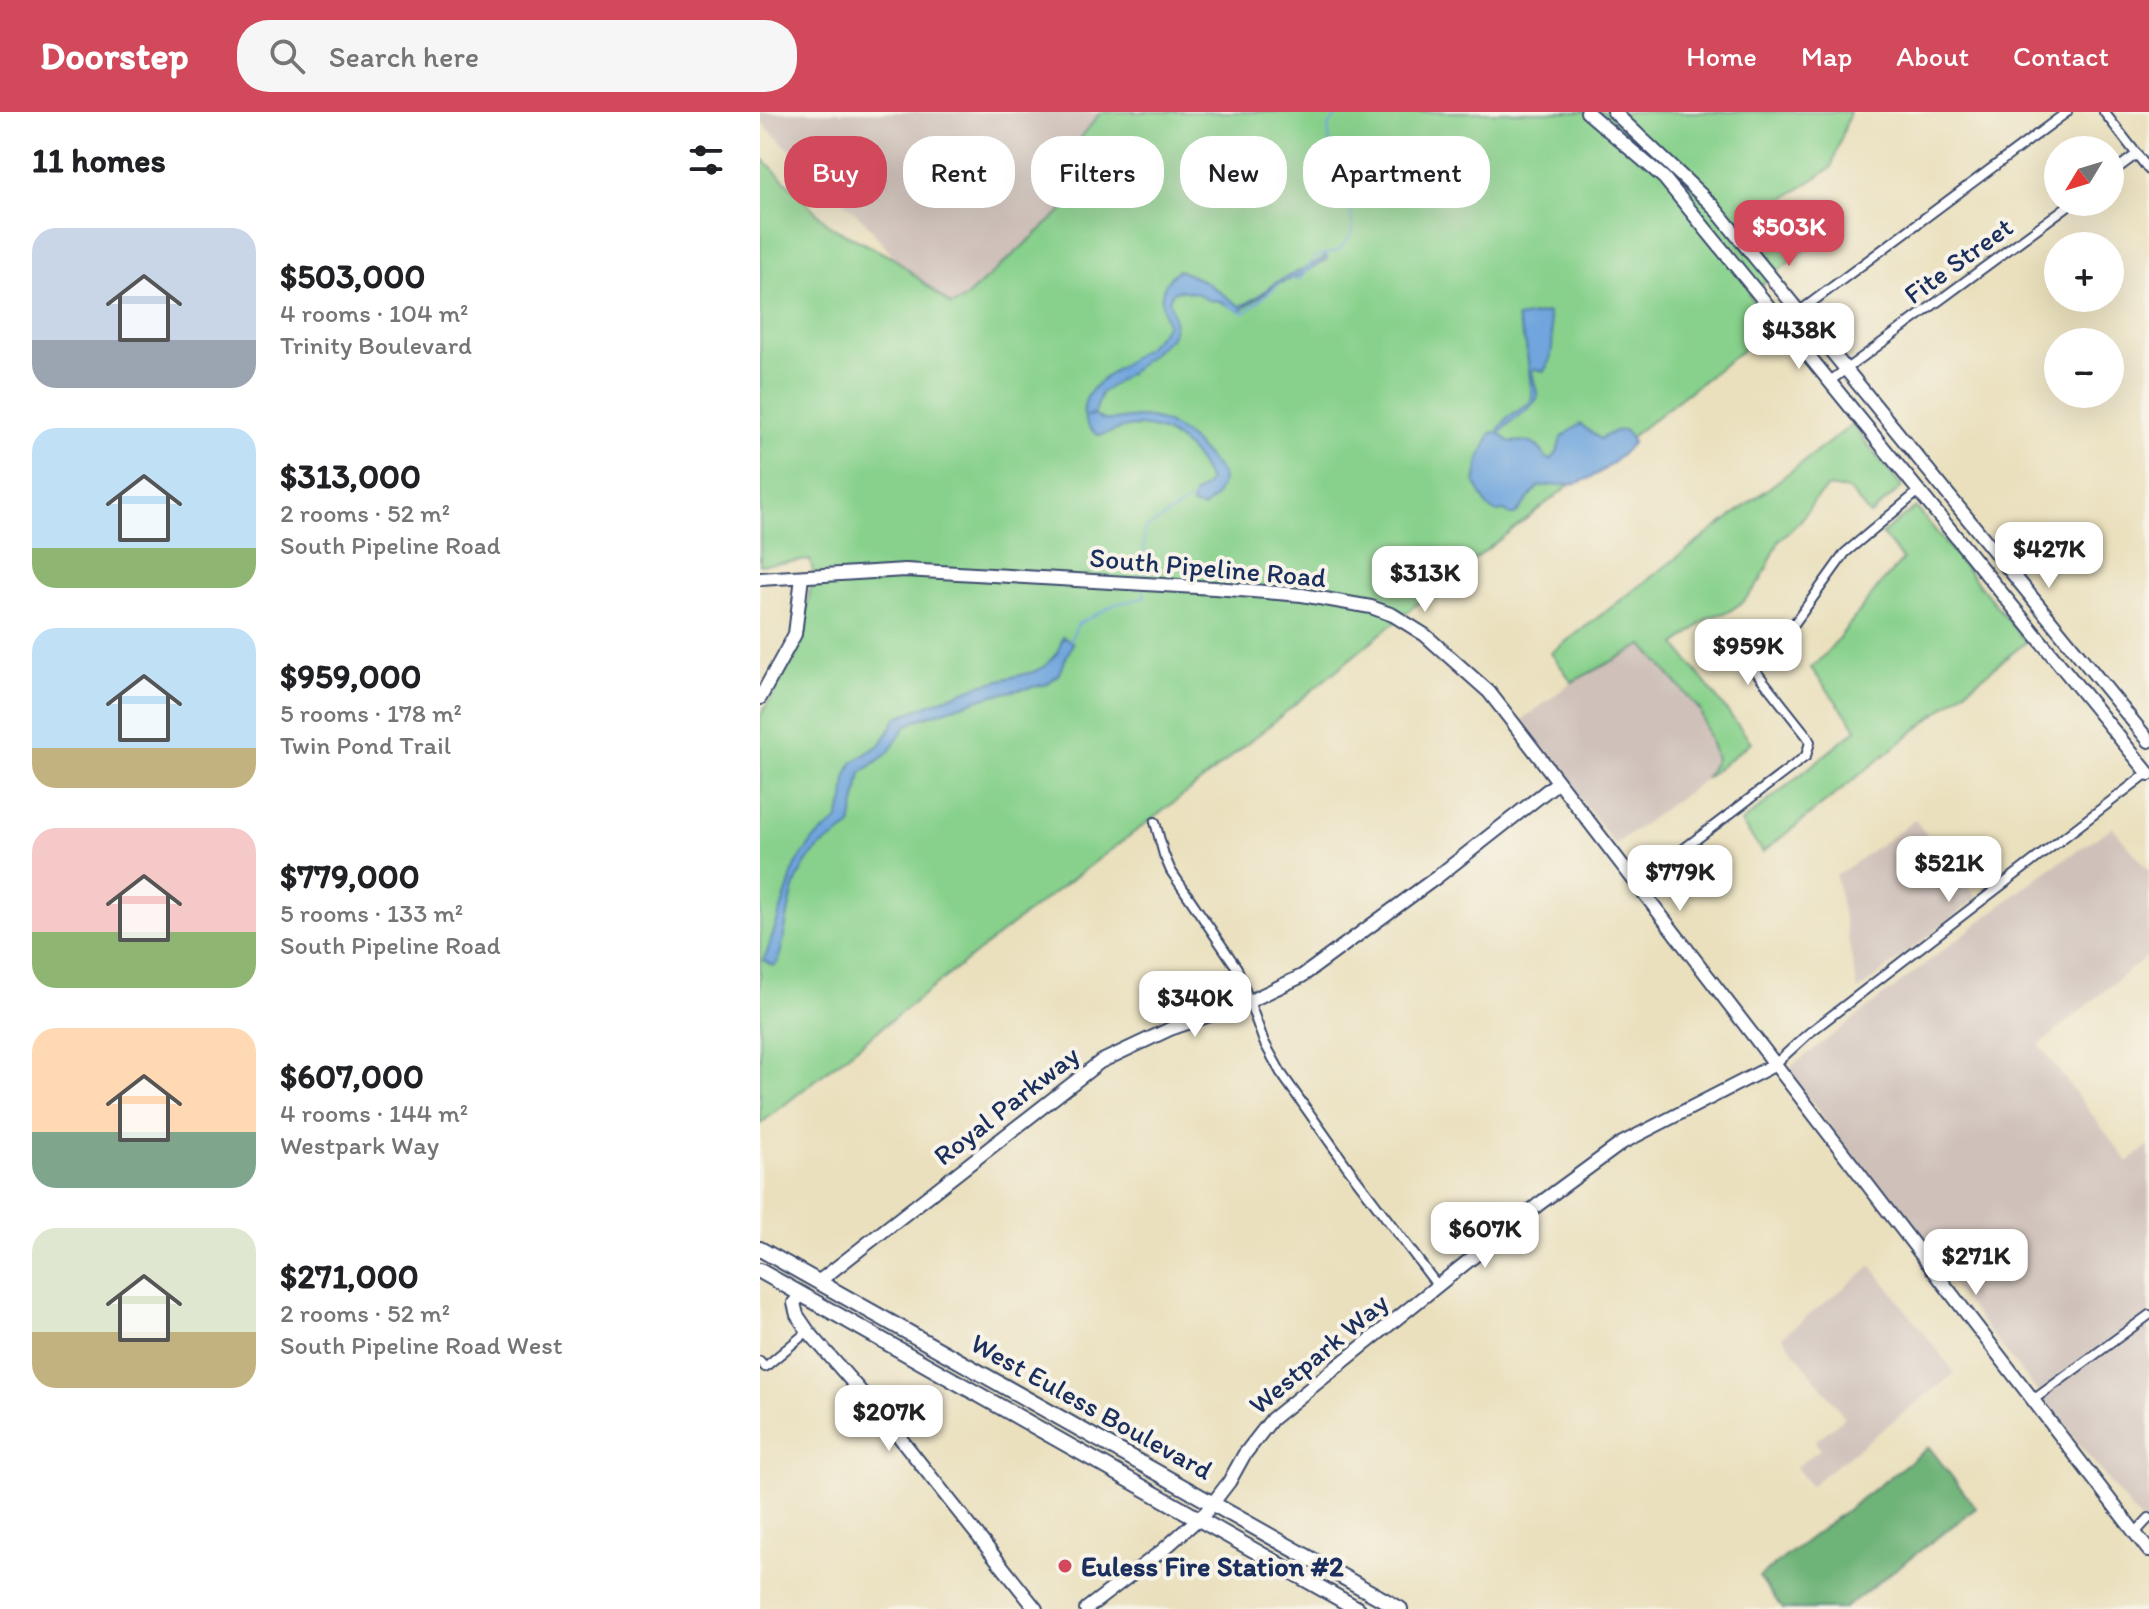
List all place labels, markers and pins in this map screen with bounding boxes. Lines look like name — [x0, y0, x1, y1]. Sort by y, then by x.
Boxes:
pin: $503K — [1733, 200, 1845, 268]
pin: $438K — [1743, 303, 1855, 371]
pin: $427K — [1993, 522, 2105, 590]
pin: $313K — [1369, 546, 1481, 614]
pin: $959K — [1692, 619, 1804, 687]
pin: $521K — [1893, 836, 2005, 904]
pin: $779K — [1624, 845, 1736, 913]
pin: $340K — [1139, 971, 1251, 1039]
pin: $607K — [1429, 1202, 1541, 1270]
pin: $271K — [1920, 1229, 2032, 1297]
pin: $207K — [833, 1385, 945, 1453]
place label: Euless Fire Station #2 — [1081, 1549, 1344, 1583]
marker: Euless Fire Station #2 — [1056, 1557, 1074, 1575]

